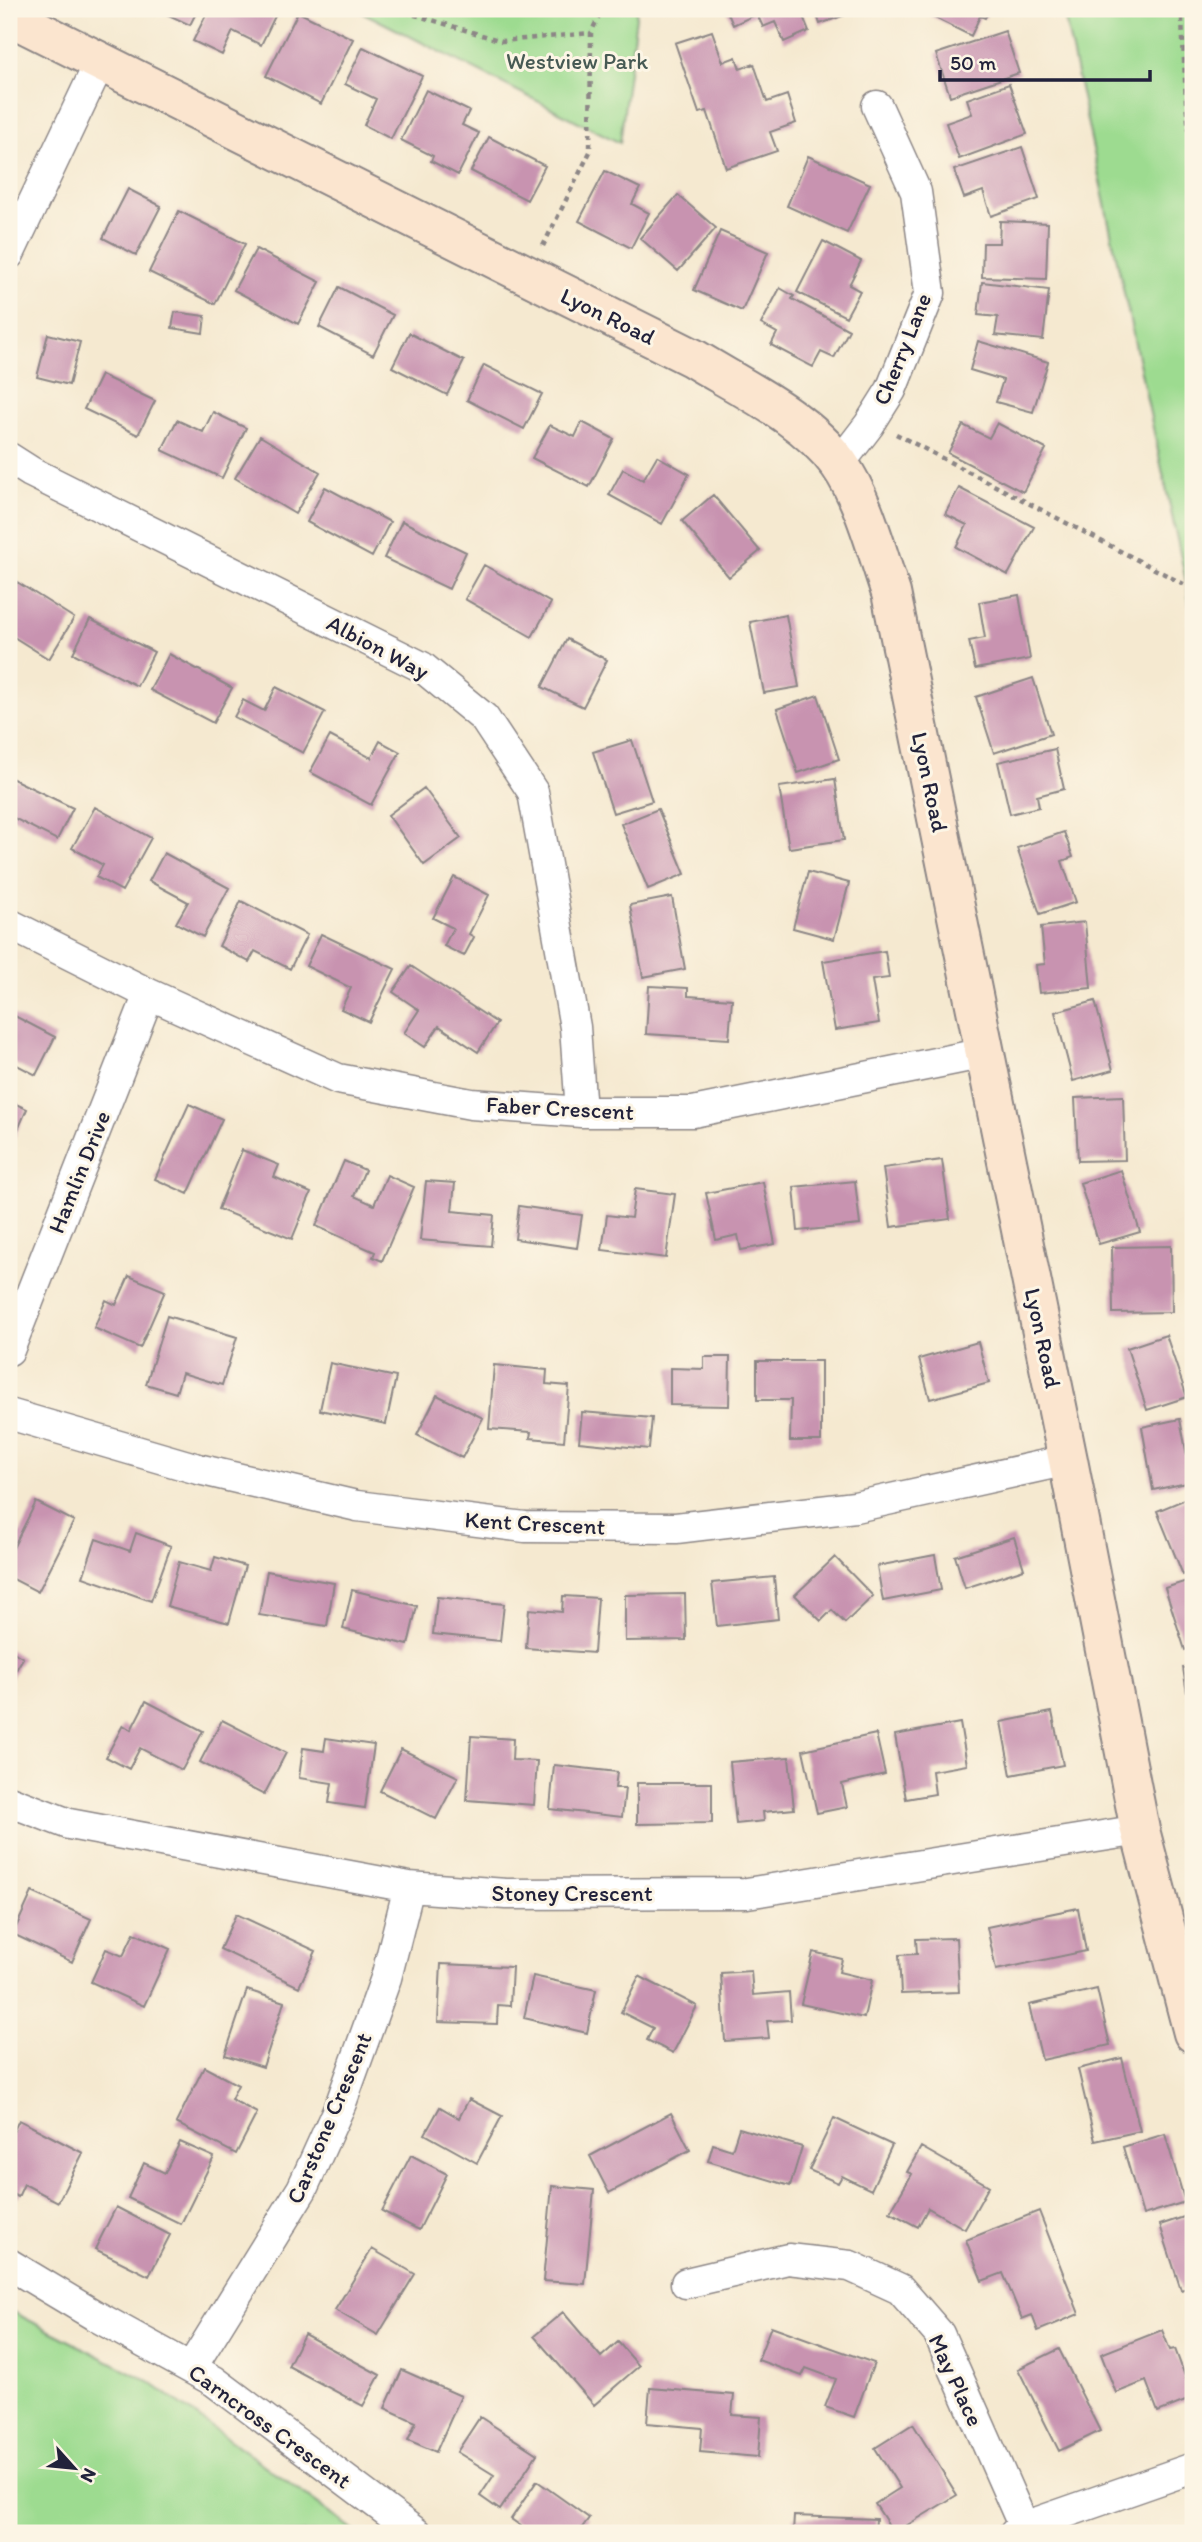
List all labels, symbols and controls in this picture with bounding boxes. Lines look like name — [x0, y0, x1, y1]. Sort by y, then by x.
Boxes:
scale bar — [940, 38, 1150, 82]
park label: Westview Park — [506, 47, 648, 75]
text: 50 m — [950, 50, 997, 75]
street label: Lyon Road — [556, 281, 660, 351]
street label: Cherry Lane — [867, 289, 937, 409]
street label: Albion Way — [322, 608, 434, 686]
street label: Lyon Road — [906, 729, 954, 835]
street label: Faber Crescent — [485, 1090, 635, 1126]
street label: Hamlin Drive — [42, 1107, 116, 1237]
street label: Lyon Road — [1019, 1285, 1067, 1391]
street label: Kent Crescent — [464, 1505, 606, 1541]
street label: Stoney Crescent — [492, 1879, 653, 1907]
street label: Carstone Crescent — [280, 2028, 378, 2208]
street label: May Place — [922, 2329, 990, 2431]
street label: Carncross Crescent — [183, 2358, 357, 2495]
north arrow — [38, 2434, 108, 2504]
text: N — [76, 2465, 102, 2486]

